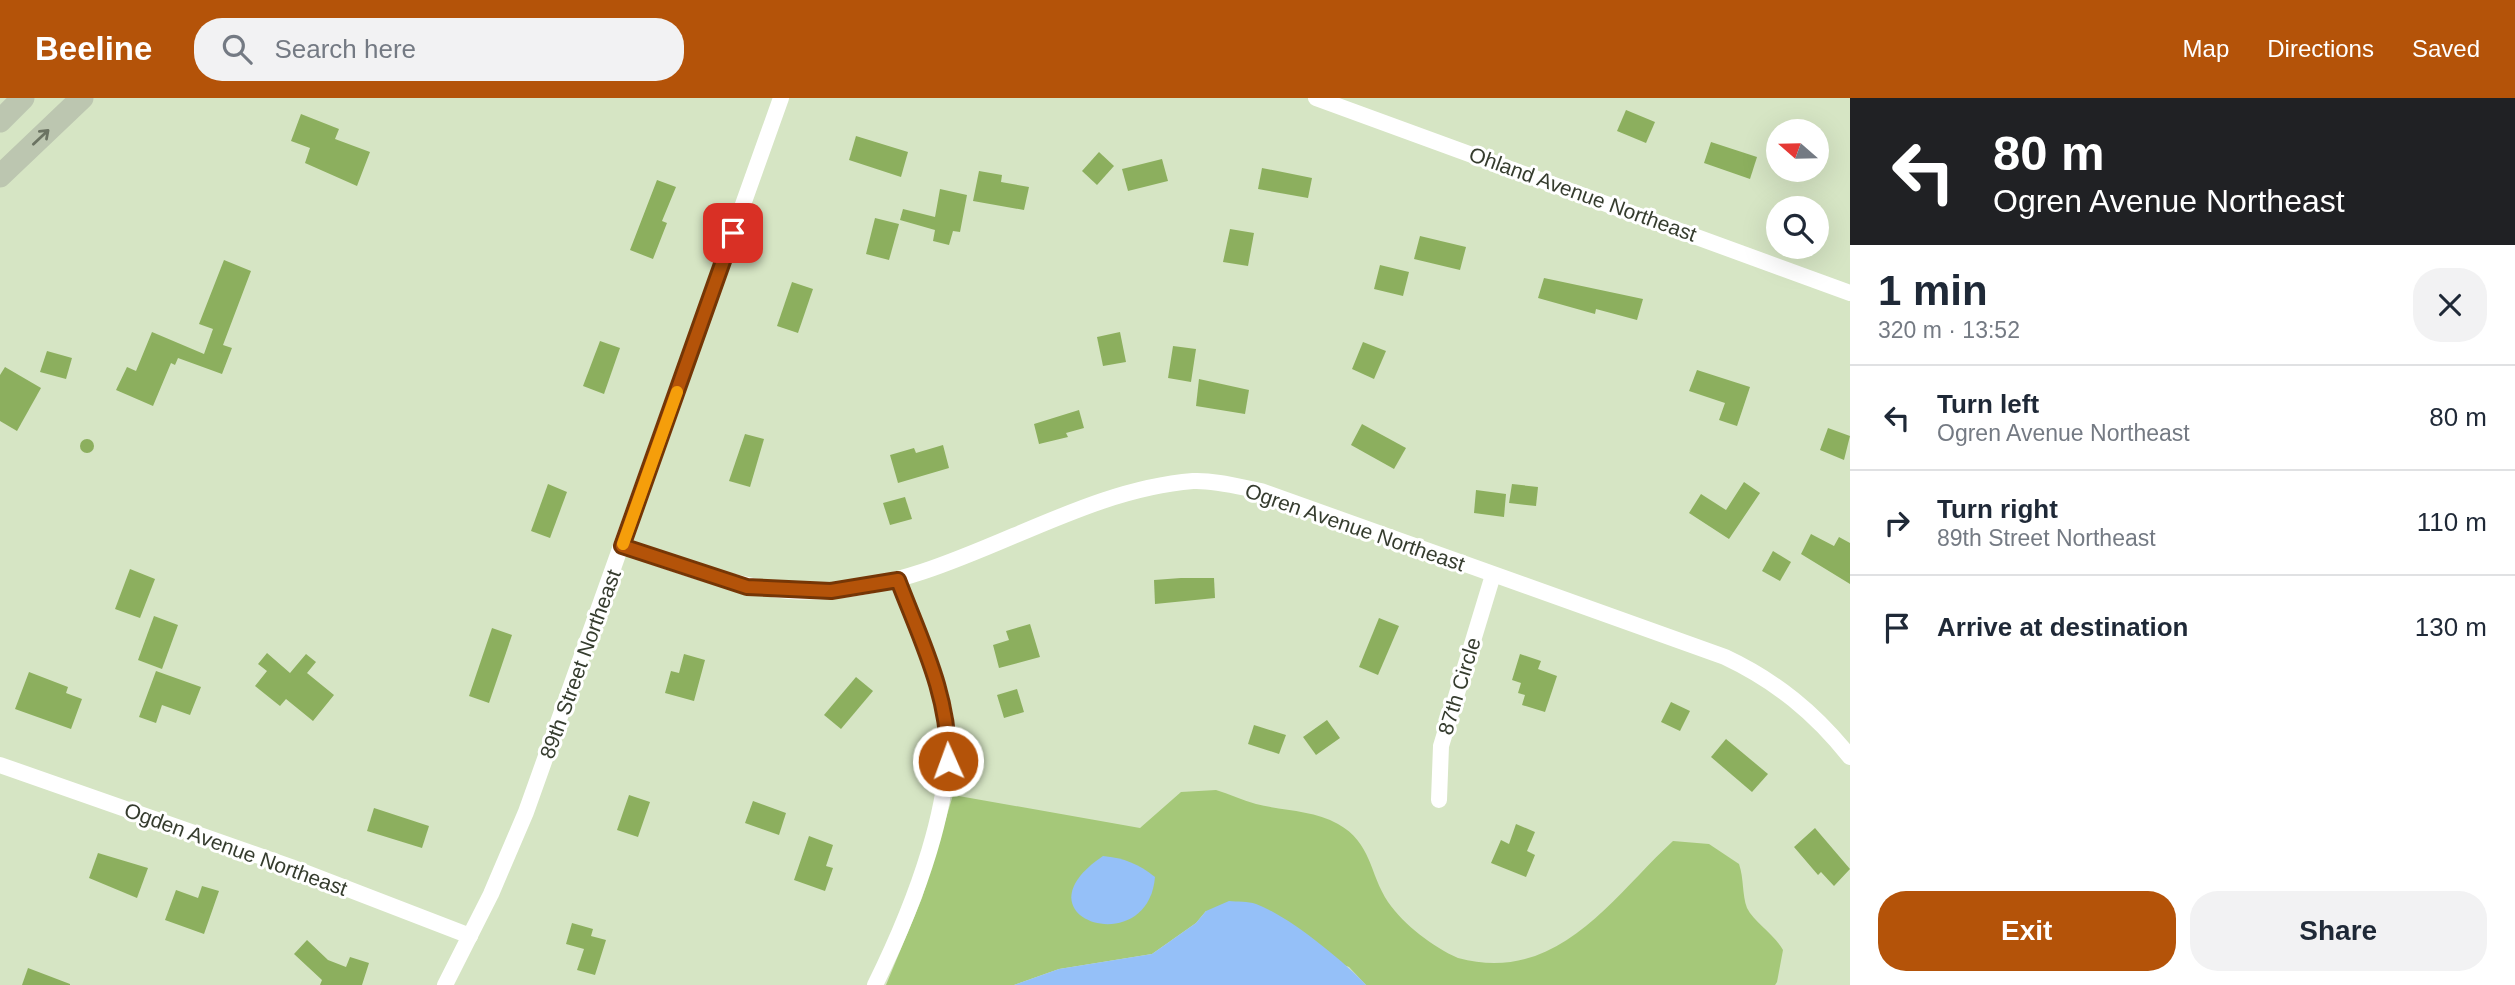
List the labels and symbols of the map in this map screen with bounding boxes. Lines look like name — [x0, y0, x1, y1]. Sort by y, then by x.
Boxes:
north arrow — [1766, 119, 1829, 182]
one-way arrow — [32, 129, 50, 145]
street label: Ohland Avenue Northeast — [1466, 142, 1700, 246]
pin — [703, 203, 763, 263]
street label: Ogren Avenue Northeast — [1242, 479, 1468, 575]
street label: 89th Street Northeast — [535, 566, 625, 762]
street label: 87th Circle — [1433, 635, 1485, 737]
position arrow — [911, 724, 985, 798]
street label: Ogden Avenue Northeast — [121, 798, 351, 900]

